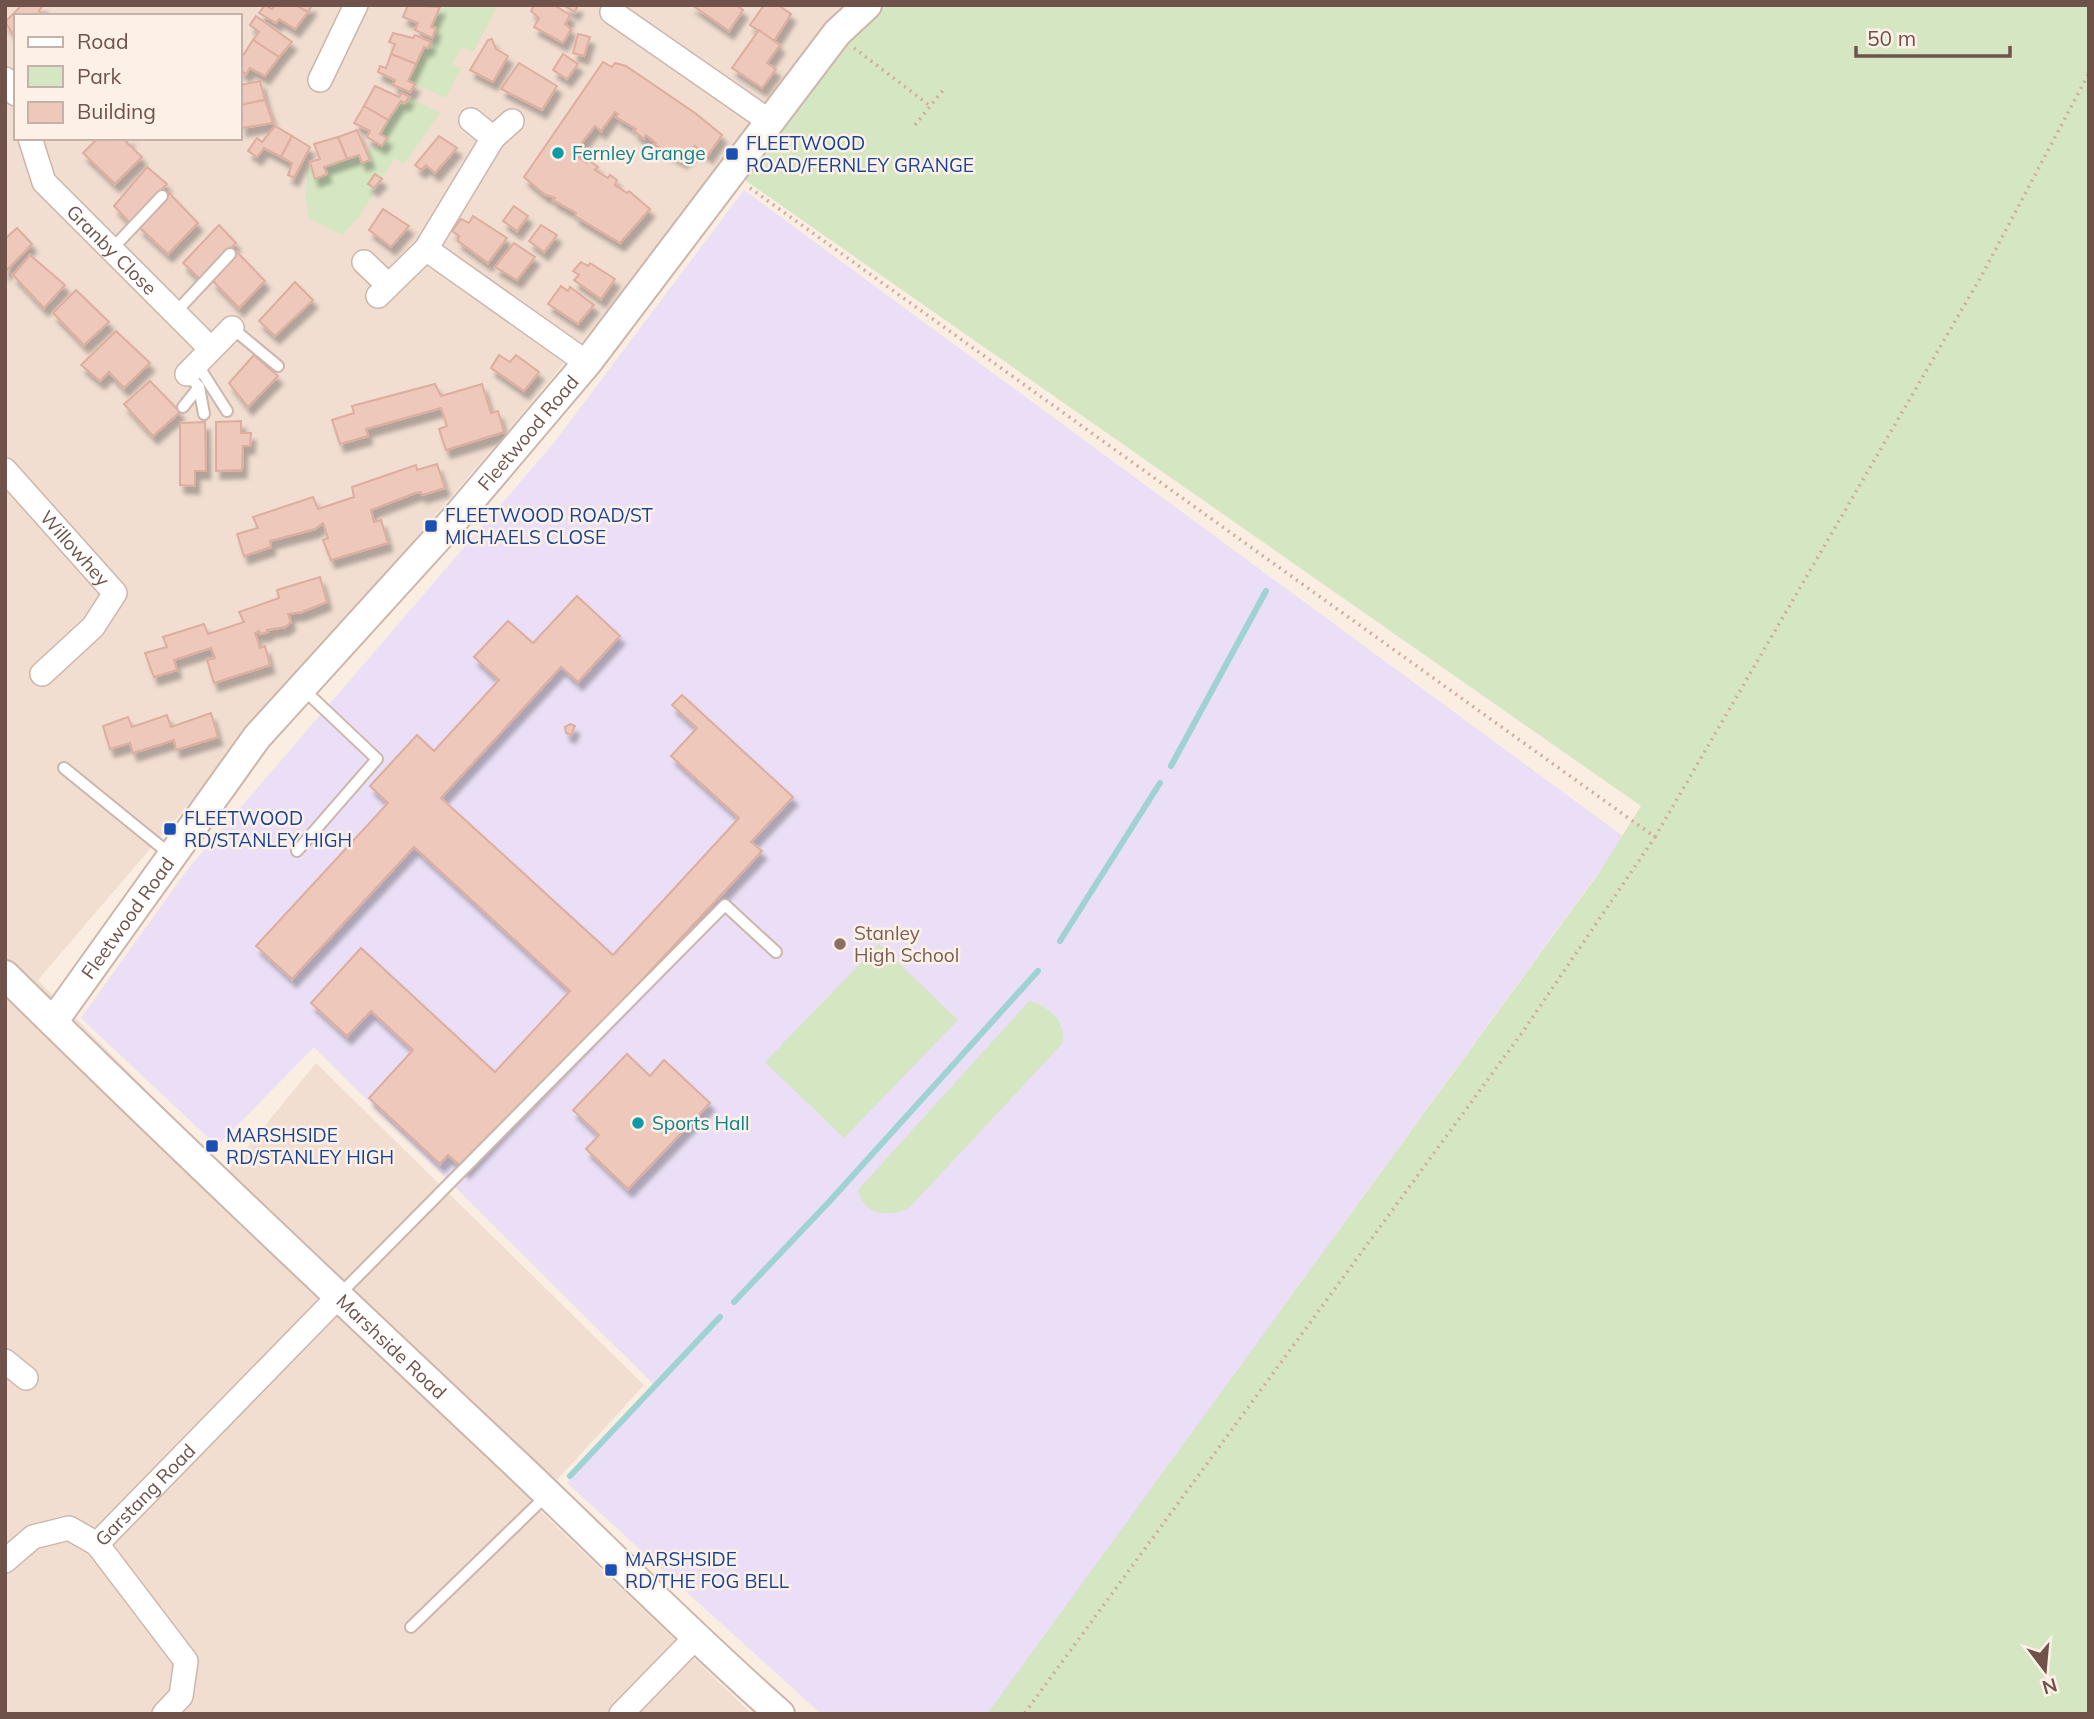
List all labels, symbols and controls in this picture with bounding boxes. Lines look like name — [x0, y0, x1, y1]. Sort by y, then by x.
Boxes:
legend — [14, 14, 242, 140]
scale bar — [1856, 14, 2010, 58]
text: 50 m — [1867, 25, 1916, 51]
text: Road — [77, 28, 128, 54]
text: Park — [77, 63, 121, 89]
text: Building — [77, 98, 156, 124]
place label: FLEETWOOD ROAD/FERNLEY GRANGE — [746, 131, 974, 177]
place label: Fernley Grange — [572, 141, 706, 165]
marker: Fernley Grange — [550, 145, 566, 161]
marker: FLEETWOOD ROAD/FERNLEY GRANGE — [724, 146, 740, 162]
street label: Granby Close — [62, 200, 162, 300]
street label: Fleetwood Road — [472, 370, 584, 495]
place label: FLEETWOOD ROAD/ST MICHAELS CLOSE — [445, 503, 654, 549]
street label: Willowhey — [35, 505, 115, 591]
marker: FLEETWOOD ROAD/ST MICHAELS CLOSE — [423, 518, 439, 534]
place label: FLEETWOOD RD/STANLEY HIGH — [184, 806, 352, 852]
marker: FLEETWOOD RD/STANLEY HIGH — [162, 821, 178, 837]
street label: Fleetwood Road — [76, 852, 179, 983]
place label: Stanley High School — [854, 921, 959, 967]
marker: Stanley High School — [832, 936, 848, 952]
place label: Sports Hall — [652, 1111, 750, 1135]
marker: Sports Hall — [630, 1115, 646, 1131]
place label: MARSHSIDE RD/STANLEY HIGH — [226, 1123, 394, 1169]
marker: MARSHSIDE RD/STANLEY HIGH — [204, 1138, 220, 1154]
street label: Marshside Road — [331, 1289, 451, 1404]
street label: Garstang Road — [90, 1438, 200, 1551]
place label: MARSHSIDE RD/THE FOG BELL — [625, 1547, 790, 1593]
marker: MARSHSIDE RD/THE FOG BELL — [603, 1562, 619, 1578]
north arrow — [2010, 1635, 2080, 1705]
text: N — [2039, 1673, 2060, 1700]

